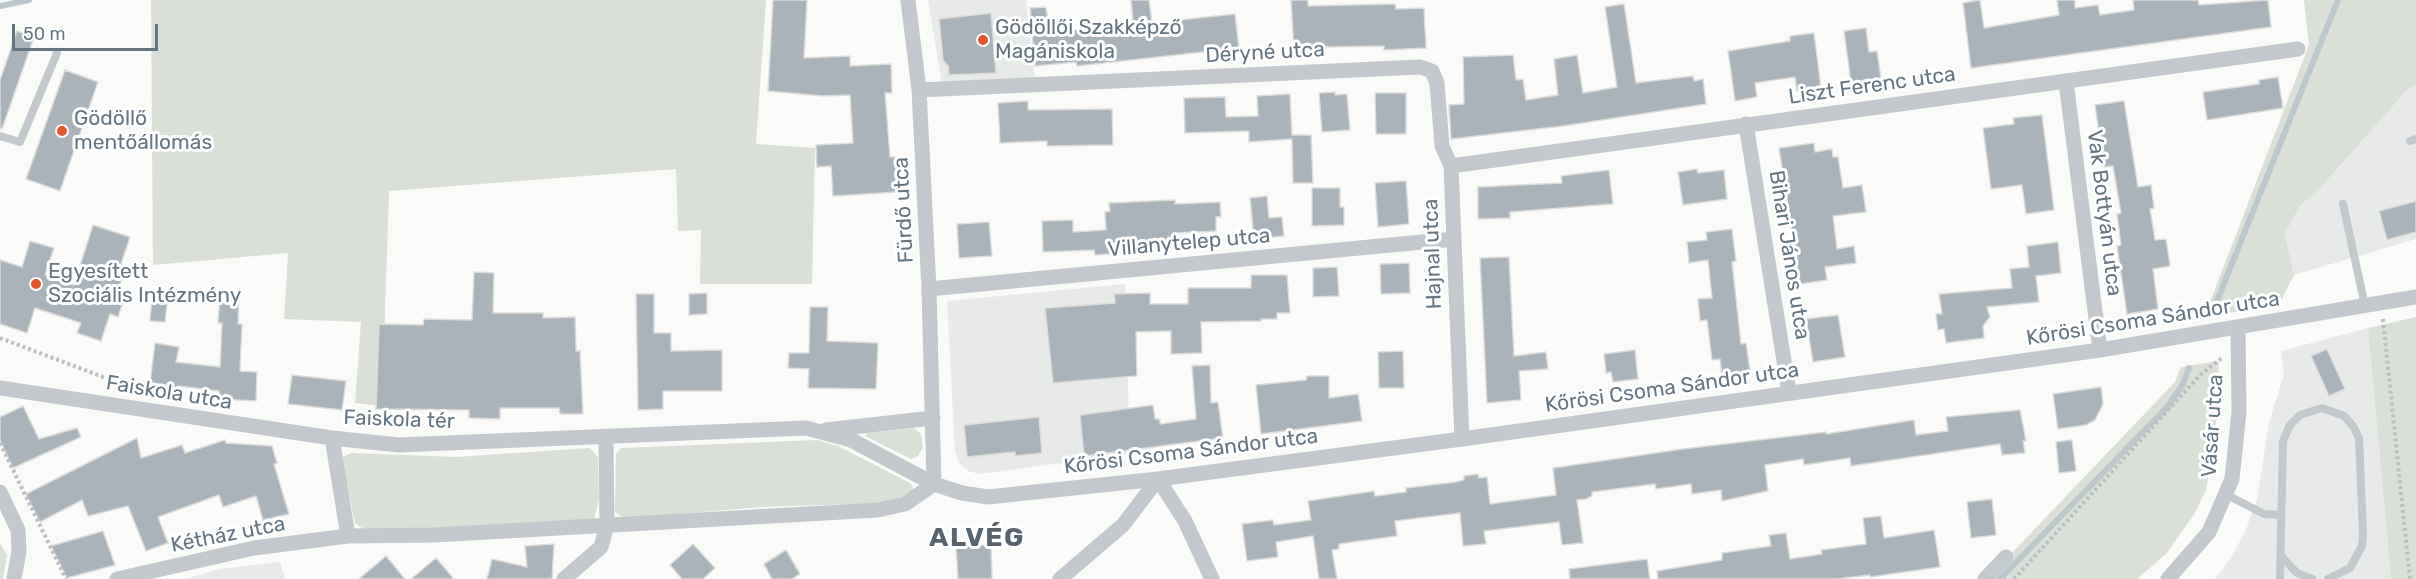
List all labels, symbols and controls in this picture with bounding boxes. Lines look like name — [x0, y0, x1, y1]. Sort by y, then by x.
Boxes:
scale bar — [15, 12, 160, 50]
place label: Gödöllői Szakképző Magániskola — [995, 15, 1182, 65]
text: 50 m — [23, 23, 66, 45]
marker: Gödöllői Szakképző Magániskola — [976, 33, 990, 47]
street label: Déryné utca — [1205, 37, 1325, 69]
street label: Liszt Ferenc utca — [1787, 62, 1957, 110]
place label: Gödöllő mentőállomás — [74, 106, 212, 156]
marker: Gödöllő mentőállomás — [55, 124, 69, 138]
street label: Vak Bottyán utca — [2081, 128, 2127, 298]
street label: Fürdő utca — [889, 156, 919, 264]
street label: Bihari János utca — [1763, 168, 1815, 342]
street label: Hajnal utca — [1418, 198, 1448, 310]
street label: Villanytelep utca — [1107, 223, 1271, 263]
place label: Egyesített Szociális Intézmény — [48, 259, 241, 309]
marker: Egyesített Szociális Intézmény — [29, 277, 43, 291]
street label: Kőrösi Csoma Sándor utca — [2025, 287, 2281, 351]
street label: Kőrösi Csoma Sándor utca — [1543, 358, 1801, 418]
street label: Faiskola utca — [104, 371, 234, 415]
street label: Vásár utca — [2197, 373, 2229, 479]
street label: Faiskola tér — [343, 405, 455, 435]
street label: Kőrösi Csoma Sándor utca — [1062, 424, 1320, 480]
street label: Kétház utca — [169, 512, 287, 558]
district label: ALVÉG — [929, 522, 1025, 554]

